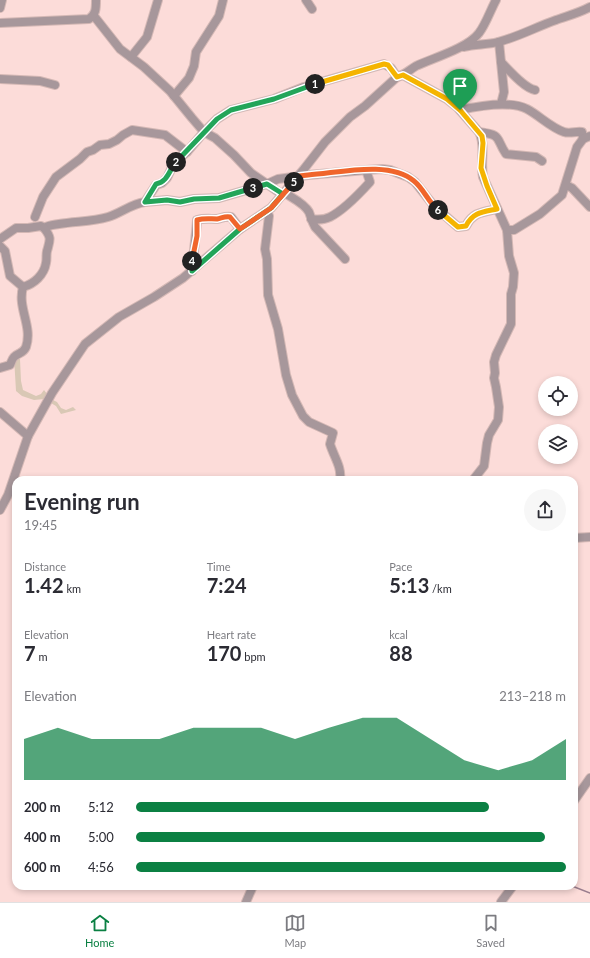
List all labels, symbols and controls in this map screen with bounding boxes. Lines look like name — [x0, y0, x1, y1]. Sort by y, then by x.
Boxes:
pin — [443, 69, 477, 110]
pin: 1 — [305, 74, 325, 94]
icon: arrive — [449, 75, 471, 97]
text: 1 — [312, 77, 318, 90]
pin: 2 — [166, 152, 186, 172]
text: 2 — [173, 155, 179, 168]
pin: 5 — [284, 172, 304, 192]
text: 5 — [291, 175, 297, 188]
pin: 3 — [243, 178, 263, 198]
text: 3 — [250, 181, 256, 194]
pin: 6 — [428, 200, 448, 220]
text: 6 — [435, 203, 441, 216]
pin: 4 — [182, 251, 202, 271]
text: 4 — [189, 254, 195, 267]
map controls — [538, 376, 578, 464]
button: locate — [538, 376, 578, 416]
button: layers — [538, 424, 578, 464]
text: Evening run — [24, 488, 140, 515]
button: share — [524, 489, 566, 531]
text: 19:45 — [24, 517, 57, 533]
text: Distance — [24, 560, 66, 573]
text: Time — [207, 560, 231, 573]
text: Pace — [389, 560, 412, 573]
text: 1.42 — [24, 573, 64, 597]
text: 7:24 — [207, 573, 247, 597]
text: 5:13 — [389, 573, 429, 597]
text: km — [64, 582, 81, 595]
text: /km — [429, 582, 452, 595]
text: Elevation — [24, 628, 69, 641]
text: Heart rate — [207, 628, 256, 641]
text: kcal — [389, 628, 408, 641]
text: 7 — [24, 641, 36, 665]
text: 170 — [207, 641, 241, 665]
text: 88 — [389, 641, 413, 665]
text: m — [36, 650, 47, 663]
text: bpm — [241, 650, 266, 663]
text: Elevation — [24, 688, 77, 704]
text: 213–218 m — [499, 688, 566, 704]
text: 200 m — [24, 799, 61, 815]
text: 5:12 — [88, 799, 114, 815]
text: 400 m — [24, 829, 61, 845]
text: 5:00 — [88, 829, 114, 845]
text: 600 m — [24, 859, 61, 875]
text: 4:56 — [88, 859, 114, 875]
tab: Home — [85, 912, 114, 949]
tab: Map — [284, 912, 306, 949]
tab: Saved — [476, 912, 505, 949]

